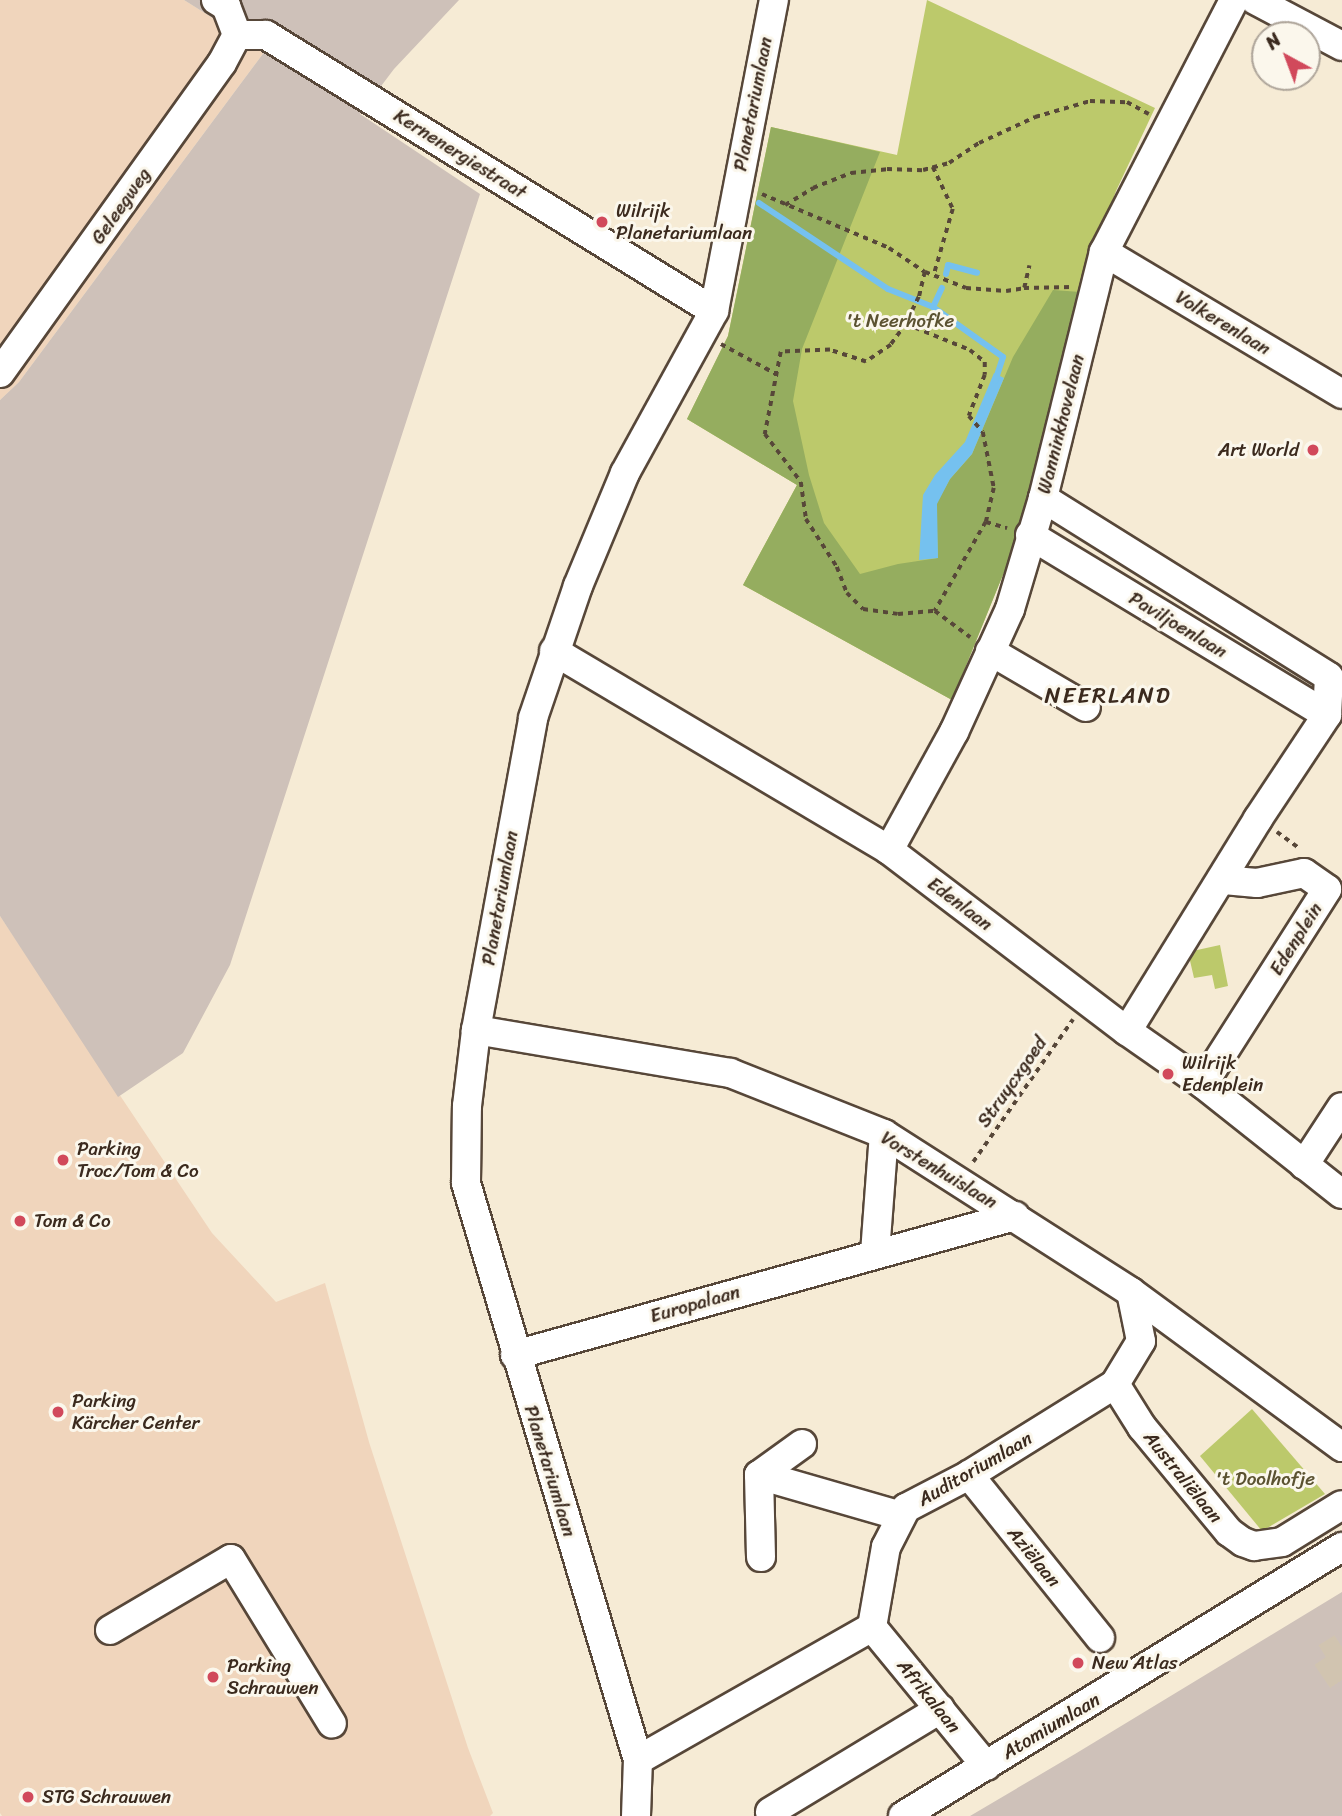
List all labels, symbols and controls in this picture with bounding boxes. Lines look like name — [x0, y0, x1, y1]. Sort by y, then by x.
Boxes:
north arrow — [1251, 21, 1321, 91]
text: N — [1257, 25, 1289, 58]
street label: Planetariumlaan — [729, 35, 777, 173]
street label: Kernenergiestraat — [390, 104, 530, 204]
street label: Geleegweg — [86, 163, 156, 249]
place label: Wilrijk Planetariumlaan — [616, 200, 752, 244]
marker: Wilrijk Planetariumlaan — [594, 214, 610, 230]
street label: Volkerenlaan — [1171, 286, 1275, 360]
park label: 't Neerhofke — [846, 310, 954, 332]
street label: Wanninkhovelaan — [1033, 352, 1089, 496]
place label: Art World — [1218, 439, 1299, 461]
marker: Art World — [1305, 442, 1321, 458]
street label: Paviljoenlaan — [1125, 587, 1231, 663]
district label: NEERLAND — [1046, 682, 1170, 710]
street label: Planetariumlaan — [477, 829, 523, 967]
street label: Edenlaan — [923, 872, 997, 936]
street label: Edenplein — [1265, 899, 1327, 979]
street label: Struycxgoed — [972, 1032, 1052, 1132]
place label: Wilrijk Edenplein — [1182, 1052, 1263, 1096]
marker: Wilrijk Edenplein — [1160, 1066, 1176, 1082]
street label: Vorstenhuislaan — [877, 1126, 1001, 1214]
place label: Parking Troc/Tom & Co — [77, 1138, 199, 1182]
marker: Parking Troc/Tom & Co — [55, 1152, 71, 1168]
place label: Tom & Co — [34, 1210, 111, 1232]
marker: Tom & Co — [12, 1213, 28, 1229]
street label: Europalaan — [647, 1280, 743, 1328]
place label: Parking Kärcher Center — [72, 1390, 201, 1434]
street label: Planetariumlaan — [519, 1403, 581, 1539]
marker: Parking Kärcher Center — [50, 1404, 66, 1420]
street label: Australiëlaan — [1139, 1426, 1227, 1528]
street label: Auditoriumlaan — [914, 1427, 1036, 1511]
park label: 't Doolhofje — [1215, 1468, 1315, 1490]
street label: Aziëlaan — [1003, 1522, 1065, 1592]
place label: New Atlas — [1092, 1652, 1177, 1674]
place label: Parking Schrauwen — [227, 1655, 318, 1699]
street label: Afrikalaan — [892, 1655, 966, 1737]
marker: New Atlas — [1070, 1655, 1086, 1671]
marker: Parking Schrauwen — [205, 1669, 221, 1685]
street label: Atomiumlaan — [998, 1688, 1104, 1764]
place label: STG Schrauwen — [42, 1786, 171, 1808]
marker: STG Schrauwen — [20, 1789, 36, 1805]

